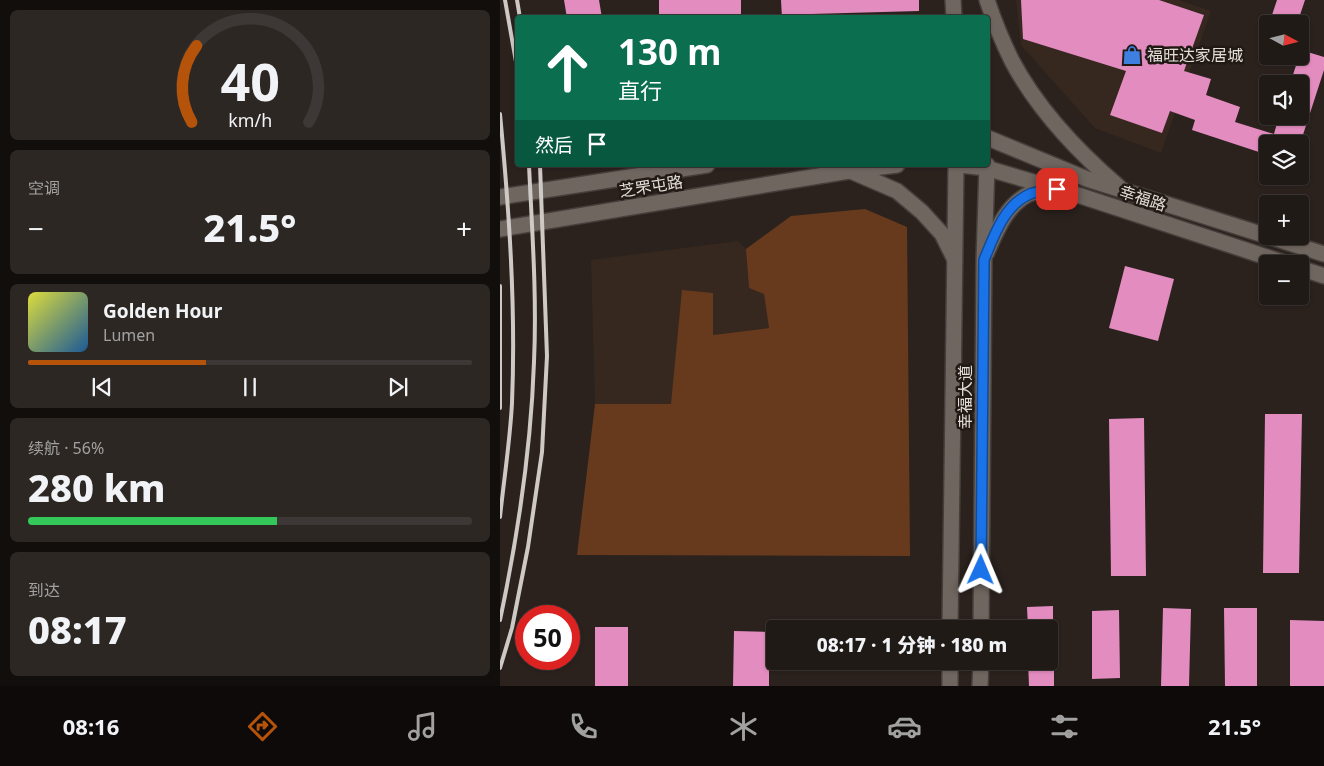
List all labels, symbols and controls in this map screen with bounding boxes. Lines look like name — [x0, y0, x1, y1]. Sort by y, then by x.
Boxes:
north arrow — [1259, 15, 1309, 65]
map controls — [1259, 15, 1309, 305]
text: 130 m — [618, 28, 721, 75]
icon: ahead — [535, 35, 600, 100]
shop icon: 福旺达家居城 — [1121, 44, 1143, 66]
place label: 福旺达家居城 — [1147, 44, 1243, 66]
text: 40 — [220, 45, 280, 116]
text: 直行 — [618, 75, 662, 105]
button: sound — [1259, 75, 1309, 125]
text: km/h — [228, 108, 272, 132]
icon: arrive — [583, 130, 611, 158]
text: 然后 — [535, 132, 573, 158]
button: layers — [1259, 135, 1309, 185]
pin — [1036, 168, 1078, 210]
street label: 芝罘屯路 — [618, 170, 684, 202]
icon: arrive — [1043, 175, 1071, 203]
text: 空调 — [28, 177, 60, 199]
street label: 幸福路 — [1117, 180, 1169, 216]
button: + — [1259, 195, 1309, 245]
text: 21.5° — [204, 201, 296, 253]
text: − — [28, 209, 44, 247]
text: + — [456, 209, 472, 247]
button: − — [1259, 255, 1309, 305]
text: Golden Hour — [103, 298, 222, 324]
text: Lumen — [103, 324, 155, 346]
street label: 幸福大道 — [954, 365, 976, 429]
icon: previous — [88, 373, 116, 401]
icon: pause — [236, 373, 264, 401]
icon: next — [384, 373, 412, 401]
text: 续航 · 56% — [28, 437, 104, 459]
text: 280 km — [28, 461, 166, 513]
position arrow — [954, 543, 1006, 595]
text: 到达 — [28, 579, 60, 601]
text: 08:17 — [28, 603, 127, 655]
speed limit sign: 50 — [515, 605, 580, 670]
text: 08:17 · 1 分钟 · 180 m — [817, 632, 1007, 658]
icon: directions — [245, 709, 280, 744]
icon: music — [405, 709, 440, 744]
icon: phone — [566, 709, 601, 744]
icon: climate — [726, 709, 761, 744]
icon: car — [887, 709, 922, 744]
icon: filters — [1047, 709, 1082, 744]
text: 08:16 — [63, 711, 119, 741]
text: 21.5° — [1208, 711, 1261, 741]

